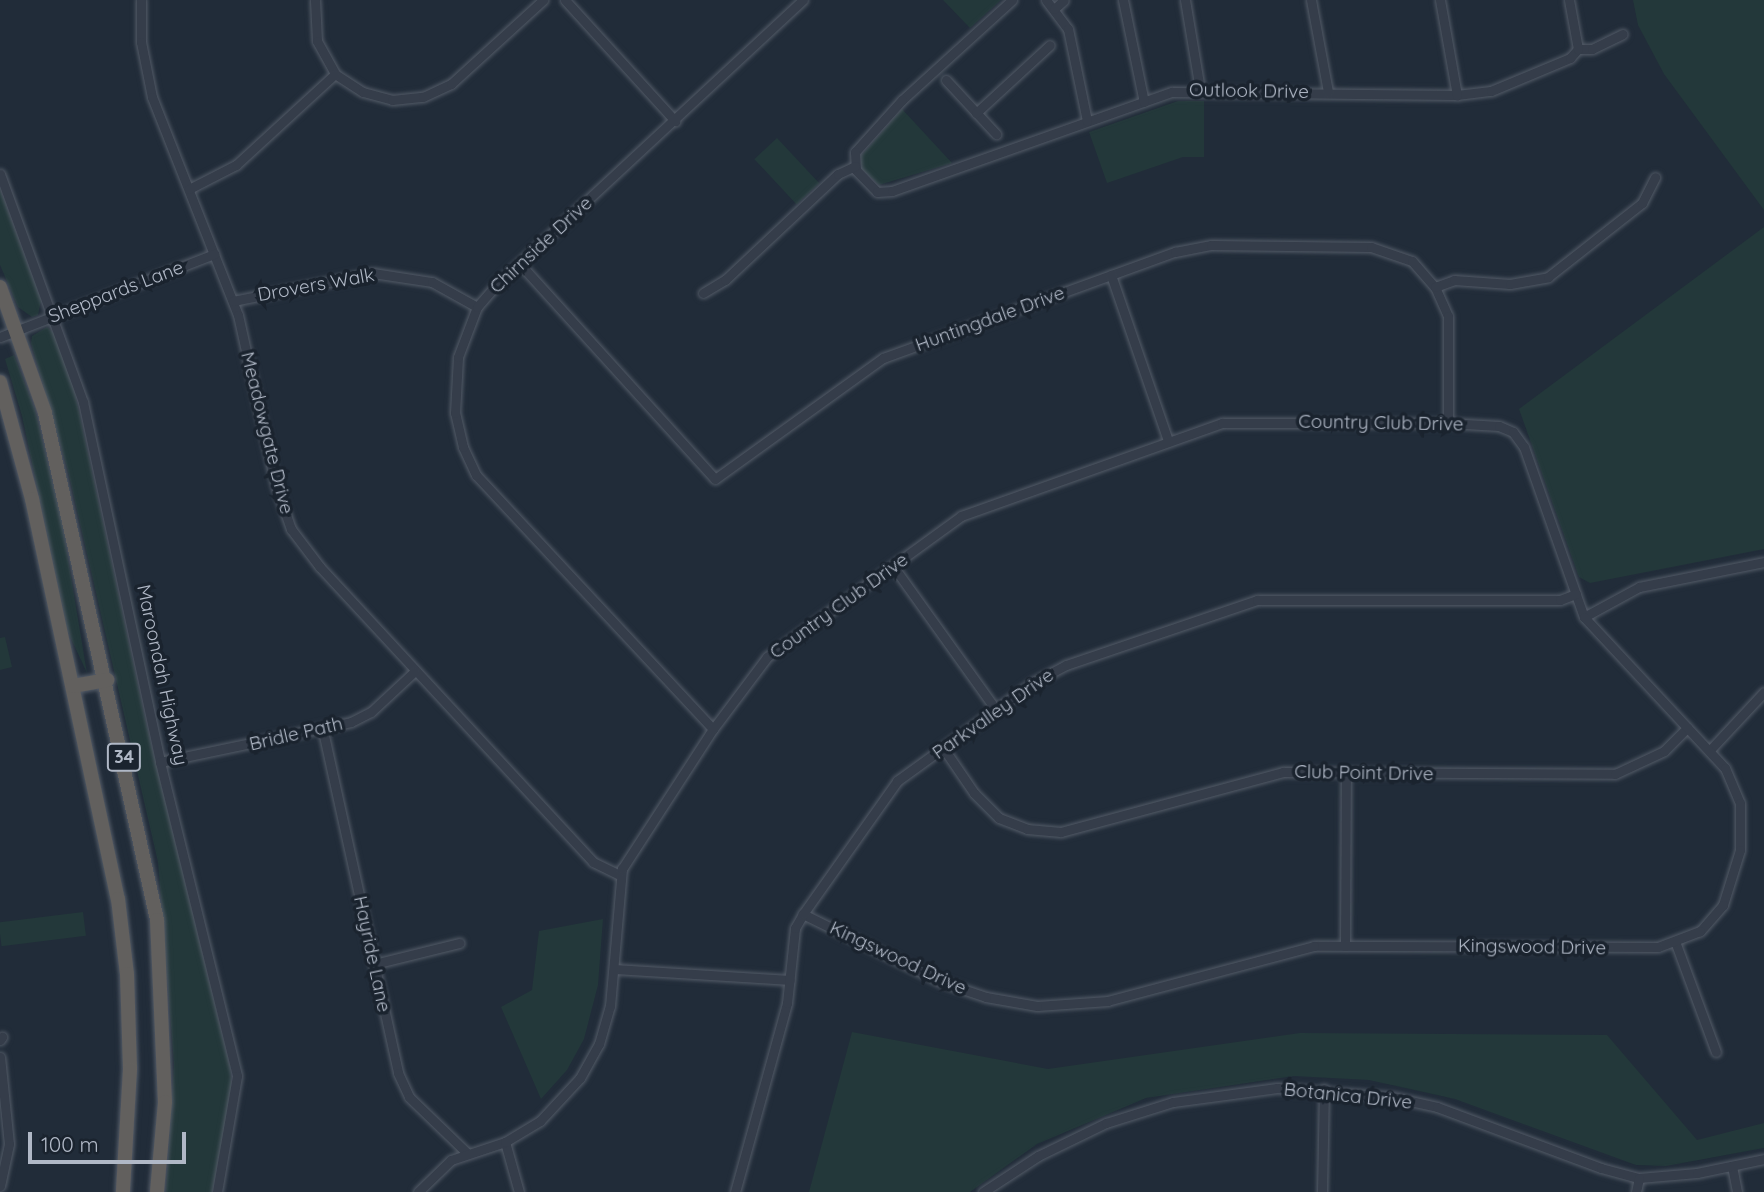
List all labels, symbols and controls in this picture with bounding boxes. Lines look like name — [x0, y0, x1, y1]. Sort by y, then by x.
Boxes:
street label: Outlook Drive — [1189, 79, 1309, 103]
street label: Chirnside Drive — [485, 192, 597, 298]
street label: Sheppards Lane — [45, 256, 187, 328]
street label: Drovers Walk — [256, 264, 376, 306]
street label: Huntingdale Drive — [912, 281, 1068, 357]
street label: Meadowgate Drive — [236, 349, 298, 517]
street label: Country Club Drive — [1298, 410, 1464, 436]
street label: Country Club Drive — [765, 548, 913, 664]
street label: Maroondah Highway — [132, 583, 192, 767]
street label: Parkvalley Drive — [928, 664, 1058, 764]
street label: Bridle Path — [247, 712, 345, 756]
road number: 34 — [106, 742, 142, 772]
street label: Club Point Drive — [1294, 760, 1434, 786]
street label: Hayride Lane — [349, 894, 395, 1014]
street label: Kingswood Drive — [826, 916, 970, 1000]
street label: Kingswood Drive — [1458, 934, 1606, 960]
street label: Botanica Drive — [1283, 1078, 1413, 1114]
scale bar — [32, 1118, 189, 1162]
text: 100 m — [41, 1131, 99, 1157]

